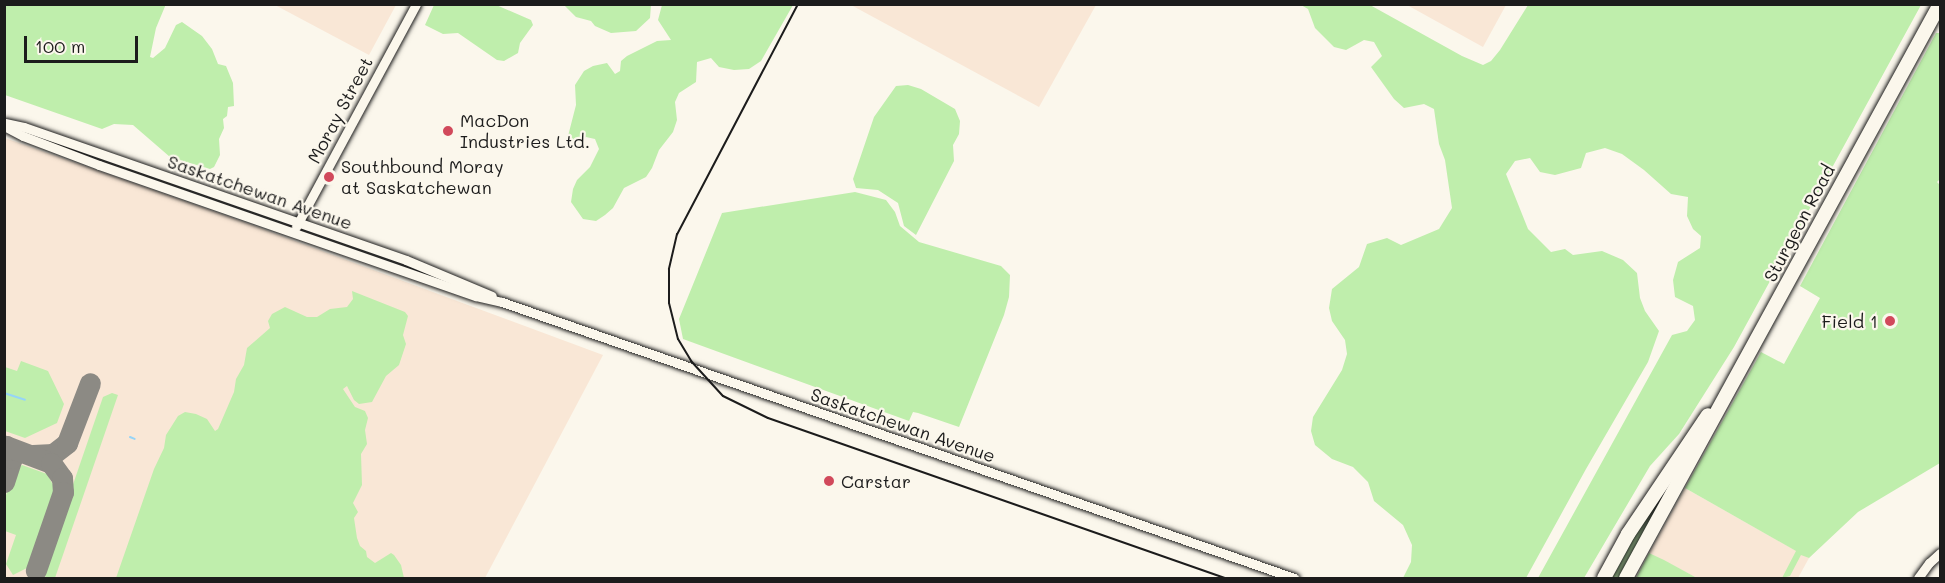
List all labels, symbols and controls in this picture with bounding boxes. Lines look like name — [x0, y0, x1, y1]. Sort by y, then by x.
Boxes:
scale bar — [27, 24, 141, 62]
text: 100 m — [35, 34, 85, 58]
street label: Moray Street — [303, 53, 377, 167]
place label: MacDon Industries Ltd. — [460, 110, 590, 152]
marker: MacDon Industries Ltd. — [441, 124, 455, 138]
street label: Saskatchewan Avenue — [165, 150, 355, 234]
place label: Southbound Moray at Saskatchewan — [341, 156, 504, 198]
street label: Sturgeon Road — [1759, 161, 1839, 285]
marker: Southbound Moray at Saskatchewan — [322, 170, 336, 184]
place label: Field 1 — [1822, 310, 1878, 332]
marker: Field 1 — [1883, 314, 1897, 328]
street label: Saskatchewan Avenue — [808, 383, 998, 467]
place label: Carstar — [841, 470, 911, 492]
marker: Carstar — [822, 474, 836, 488]

